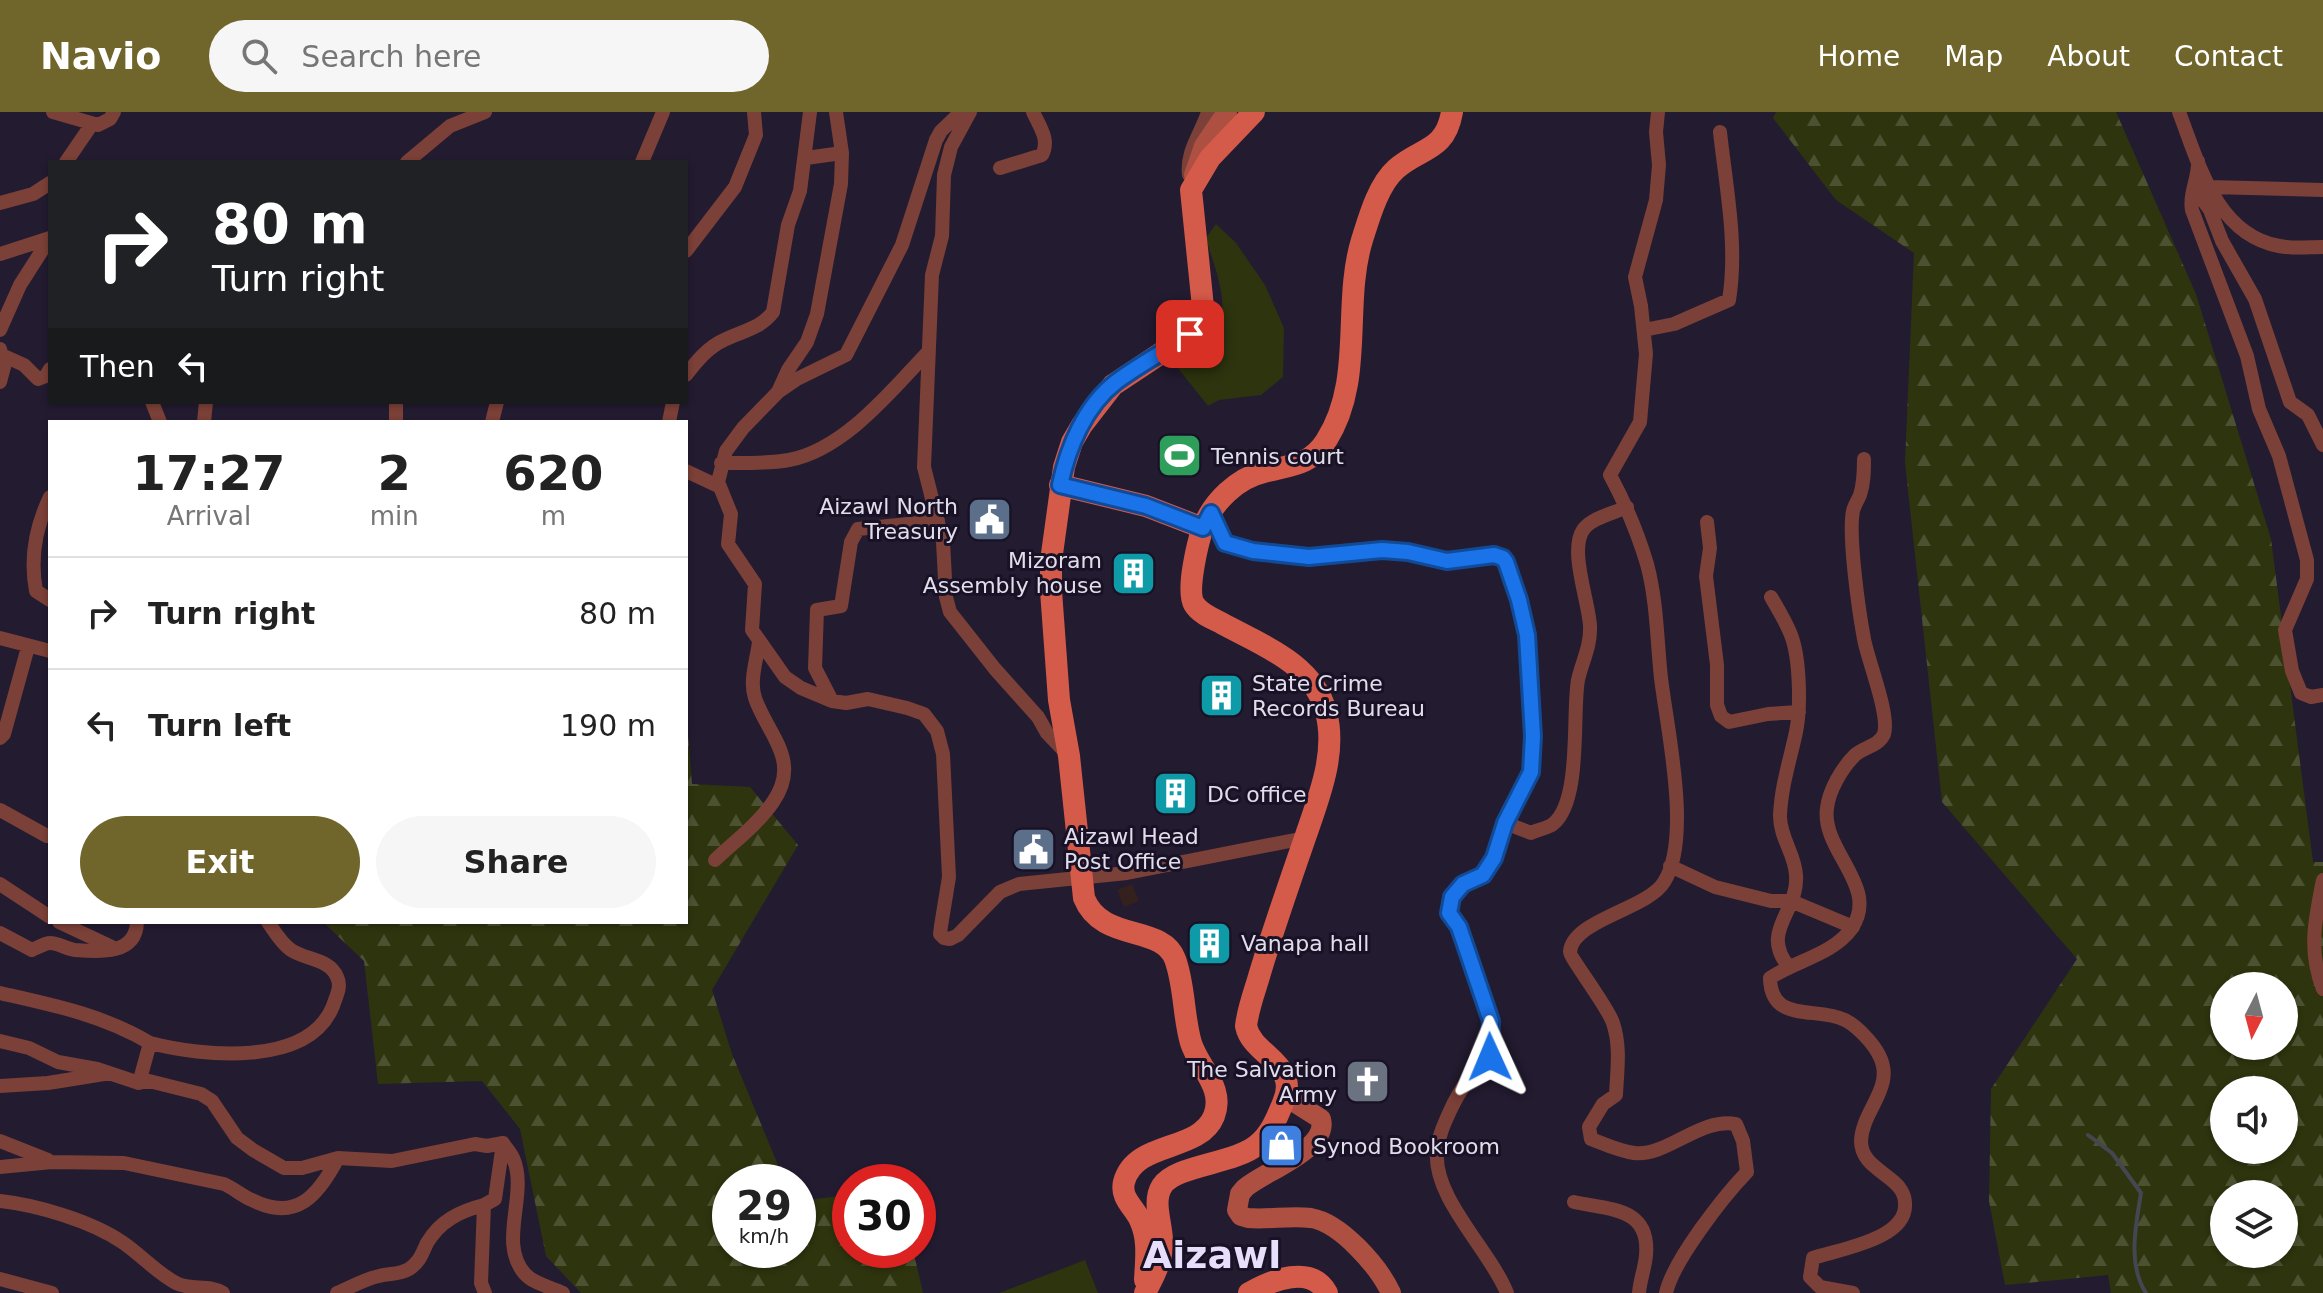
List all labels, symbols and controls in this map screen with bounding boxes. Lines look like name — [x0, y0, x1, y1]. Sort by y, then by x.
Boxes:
search box — [209, 20, 769, 92]
text: Navio — [40, 34, 161, 78]
icon: search — [237, 34, 281, 78]
text: Search here — [301, 39, 482, 74]
text: Home — [1817, 40, 1900, 73]
text: Map — [1944, 40, 2003, 73]
text: About — [2047, 40, 2130, 73]
text: Contact — [2174, 40, 2283, 73]
text: 80 m — [212, 191, 368, 256]
icon: right — [80, 192, 184, 296]
text: Turn right — [212, 258, 384, 299]
pin — [1156, 300, 1224, 368]
icon: arrive — [1168, 312, 1212, 356]
icon: left — [171, 344, 215, 388]
text: Then — [80, 349, 155, 384]
sports icon: Tennis court — [1156, 432, 1204, 480]
place label: Tennis court — [1210, 444, 1344, 469]
text: 17:27 — [132, 445, 285, 501]
text: 2 — [378, 445, 411, 501]
text: 620 — [503, 445, 603, 501]
place label: Aizawl North Treasury — [819, 494, 958, 544]
public building icon: Aizawl North Treasury — [965, 495, 1013, 543]
text: Arrival — [167, 501, 251, 531]
text: min — [370, 501, 419, 531]
text: m — [541, 501, 566, 531]
place label: Mizoram Assembly house — [923, 548, 1102, 598]
building icon: Mizoram Assembly house — [1109, 549, 1157, 597]
icon: right — [80, 591, 124, 635]
text: Turn right — [148, 596, 315, 631]
text: 80 m — [579, 596, 656, 631]
place label: State Crime Records Bureau — [1252, 671, 1425, 721]
building icon: State Crime Records Bureau — [1197, 672, 1245, 720]
icon: left — [80, 703, 124, 747]
text: Turn left — [148, 708, 291, 743]
text: 190 m — [560, 708, 656, 743]
building icon: DC office — [1152, 770, 1200, 818]
place label: DC office — [1207, 782, 1307, 807]
button: Exit — [80, 816, 360, 908]
button: Share — [376, 816, 656, 908]
place label: Aizawl Head Post Office — [1064, 824, 1199, 874]
public building icon: Aizawl Head Post Office — [1009, 825, 1057, 873]
building icon: Vanapa hall — [1186, 919, 1234, 967]
place label: Vanapa hall — [1241, 931, 1369, 956]
north arrow — [2210, 972, 2298, 1060]
map controls — [2210, 972, 2298, 1268]
position arrow — [1448, 1015, 1532, 1099]
place label: The Salvation Army — [1186, 1057, 1337, 1107]
church icon: The Salvation Army — [1344, 1058, 1392, 1106]
button: sound — [2210, 1076, 2298, 1164]
shop icon: Synod Bookroom — [1258, 1122, 1306, 1170]
place label: Synod Bookroom — [1313, 1134, 1500, 1159]
speed limit sign: 30 — [832, 1164, 936, 1268]
button: layers — [2210, 1180, 2298, 1268]
text: 29 — [736, 1183, 792, 1229]
text: km/h — [739, 1224, 789, 1248]
district label: Aizawl — [1143, 1233, 1281, 1277]

